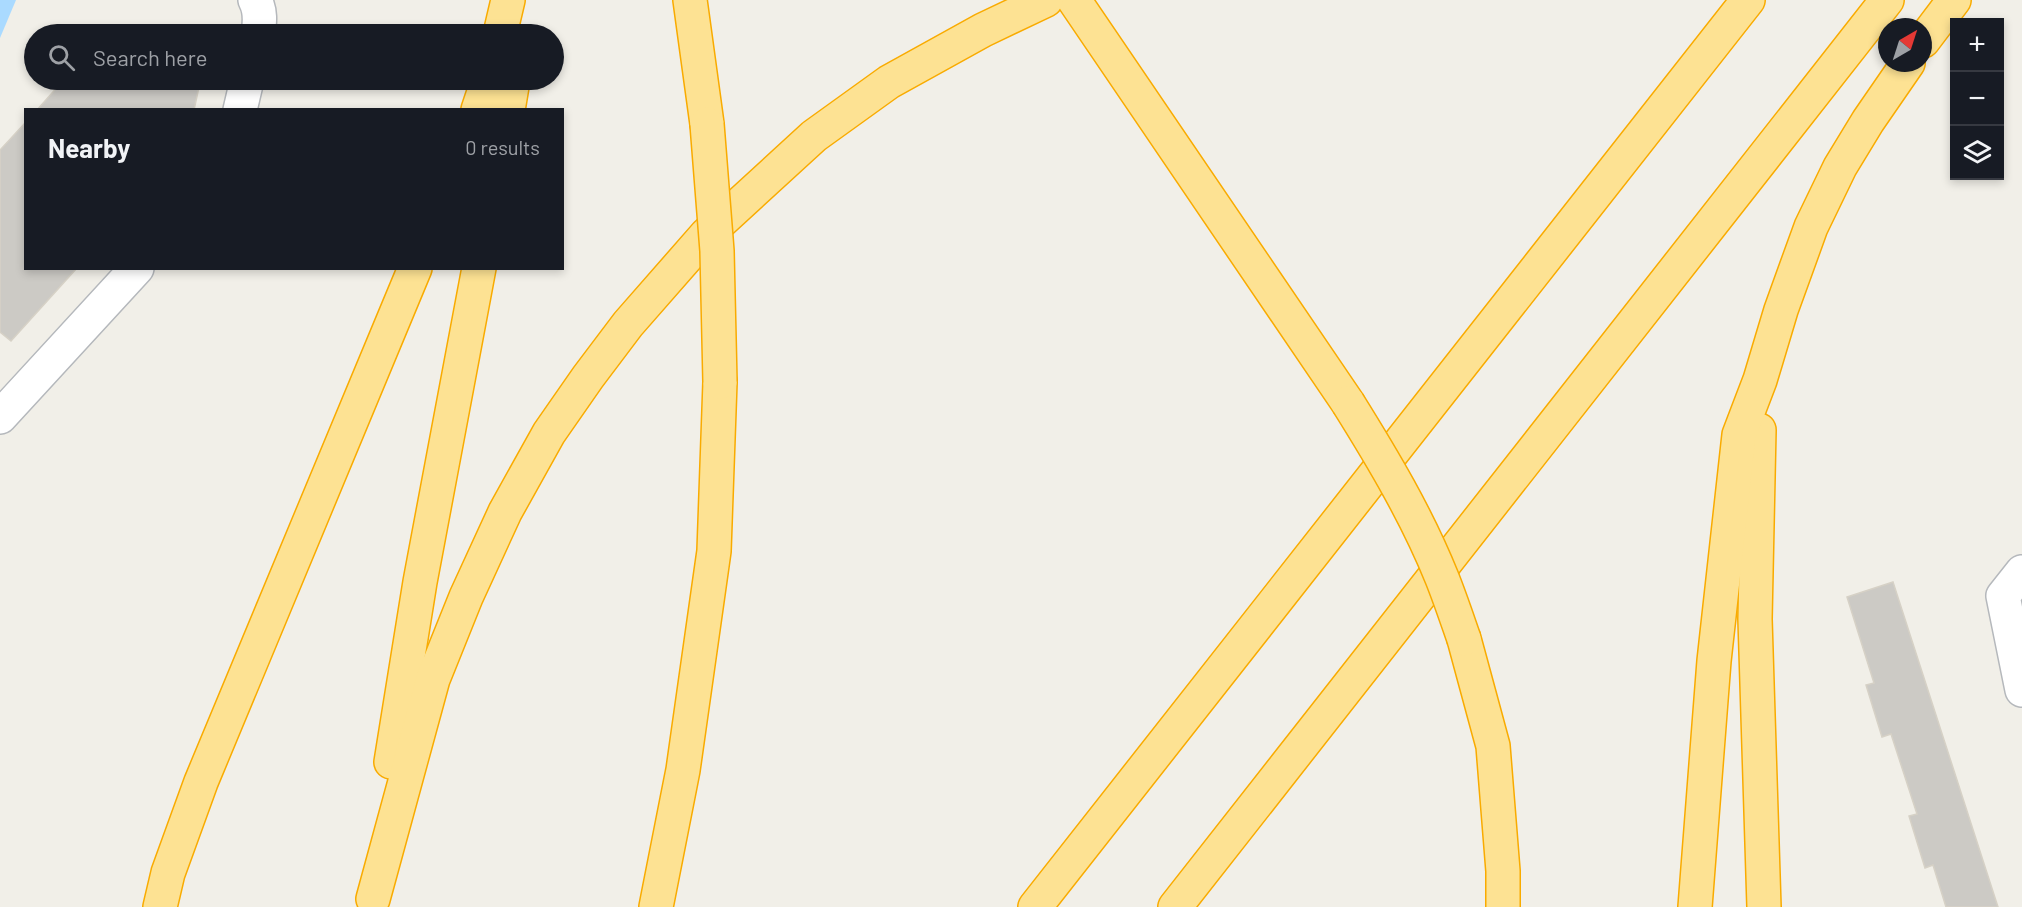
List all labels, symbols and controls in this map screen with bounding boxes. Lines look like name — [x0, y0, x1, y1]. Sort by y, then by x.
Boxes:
north arrow — [1878, 18, 1932, 72]
map controls — [1950, 18, 2004, 180]
button: + — [1950, 18, 2004, 72]
search box — [24, 24, 564, 90]
icon: search — [45, 41, 78, 74]
text: Search here — [93, 44, 207, 70]
button: − — [1950, 72, 2004, 126]
button: layers — [1950, 126, 2004, 180]
text: Nearby — [48, 132, 130, 163]
text: 0 results — [465, 135, 540, 159]

